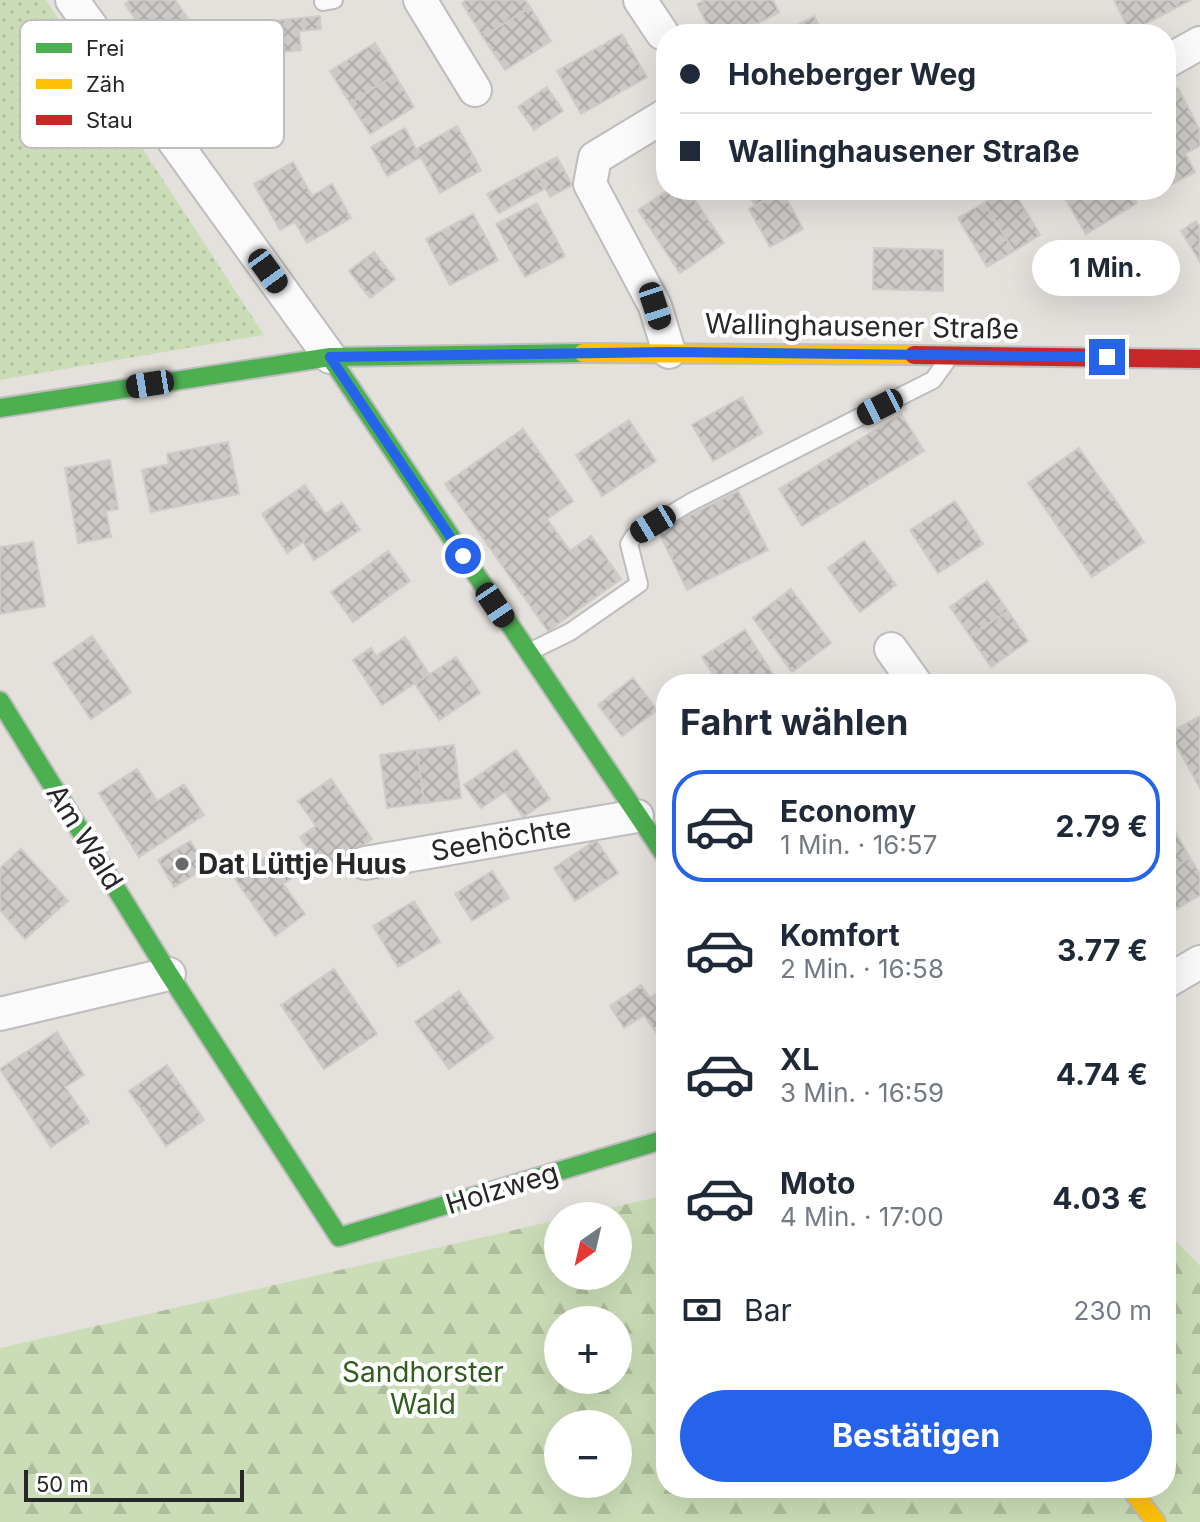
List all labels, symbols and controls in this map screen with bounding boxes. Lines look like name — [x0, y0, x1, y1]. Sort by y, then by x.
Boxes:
legend — [20, 20, 284, 148]
text: Frei — [86, 35, 124, 61]
text: Hoheberger Weg — [728, 56, 976, 92]
text: Zäh — [86, 71, 125, 97]
text: Stau — [86, 107, 133, 133]
text: Wallinghausener Straße — [728, 133, 1080, 169]
callout: 1 Min. — [1033, 241, 1181, 297]
car — [244, 245, 292, 297]
text: 1 Min. — [1069, 252, 1143, 283]
car — [636, 279, 674, 333]
street label: Wallinghausener Straße — [705, 306, 1019, 346]
route end — [1089, 339, 1125, 375]
car — [124, 368, 176, 400]
car — [853, 385, 907, 429]
car — [626, 501, 680, 547]
route start — [445, 538, 481, 574]
car — [472, 578, 518, 632]
text: Fahrt wählen — [680, 700, 908, 744]
street label: Am Wald — [39, 778, 131, 896]
icon: car — [684, 790, 756, 862]
text: Economy — [780, 793, 916, 829]
text: 2.79 € — [1056, 808, 1148, 844]
street label: Seehöchte — [428, 810, 574, 868]
text: 1 Min. · 16:57 — [780, 829, 937, 860]
place label: Dat Lüttje Huus — [198, 847, 407, 881]
marker: Dat Lüttje Huus — [173, 855, 191, 873]
icon: car — [684, 914, 756, 986]
text: Komfort — [780, 917, 900, 953]
text: 3.77 € — [1057, 932, 1148, 968]
text: 2 Min. · 16:58 — [780, 953, 944, 984]
icon: car — [684, 1038, 756, 1110]
text: XL — [780, 1041, 819, 1077]
text: 4.74 € — [1056, 1056, 1148, 1092]
text: 3 Min. · 16:59 — [780, 1077, 944, 1108]
street label: Holzweg — [442, 1155, 562, 1221]
icon: car — [684, 1162, 756, 1234]
text: Moto — [780, 1165, 855, 1201]
text: 4.03 € — [1052, 1180, 1148, 1216]
text: 4 Min. · 17:00 — [780, 1201, 944, 1232]
north arrow — [544, 1202, 632, 1290]
map controls — [544, 1202, 632, 1498]
icon: cash — [680, 1288, 724, 1332]
text: Bar — [744, 1292, 792, 1328]
text: 230 m — [1074, 1295, 1152, 1326]
button: + — [544, 1306, 632, 1394]
park label: Sandhorster Wald — [342, 1355, 504, 1421]
button: Bestätigen — [680, 1390, 1152, 1482]
button: − — [544, 1410, 632, 1498]
scale bar — [24, 1466, 244, 1502]
text: 50 m — [36, 1471, 89, 1497]

